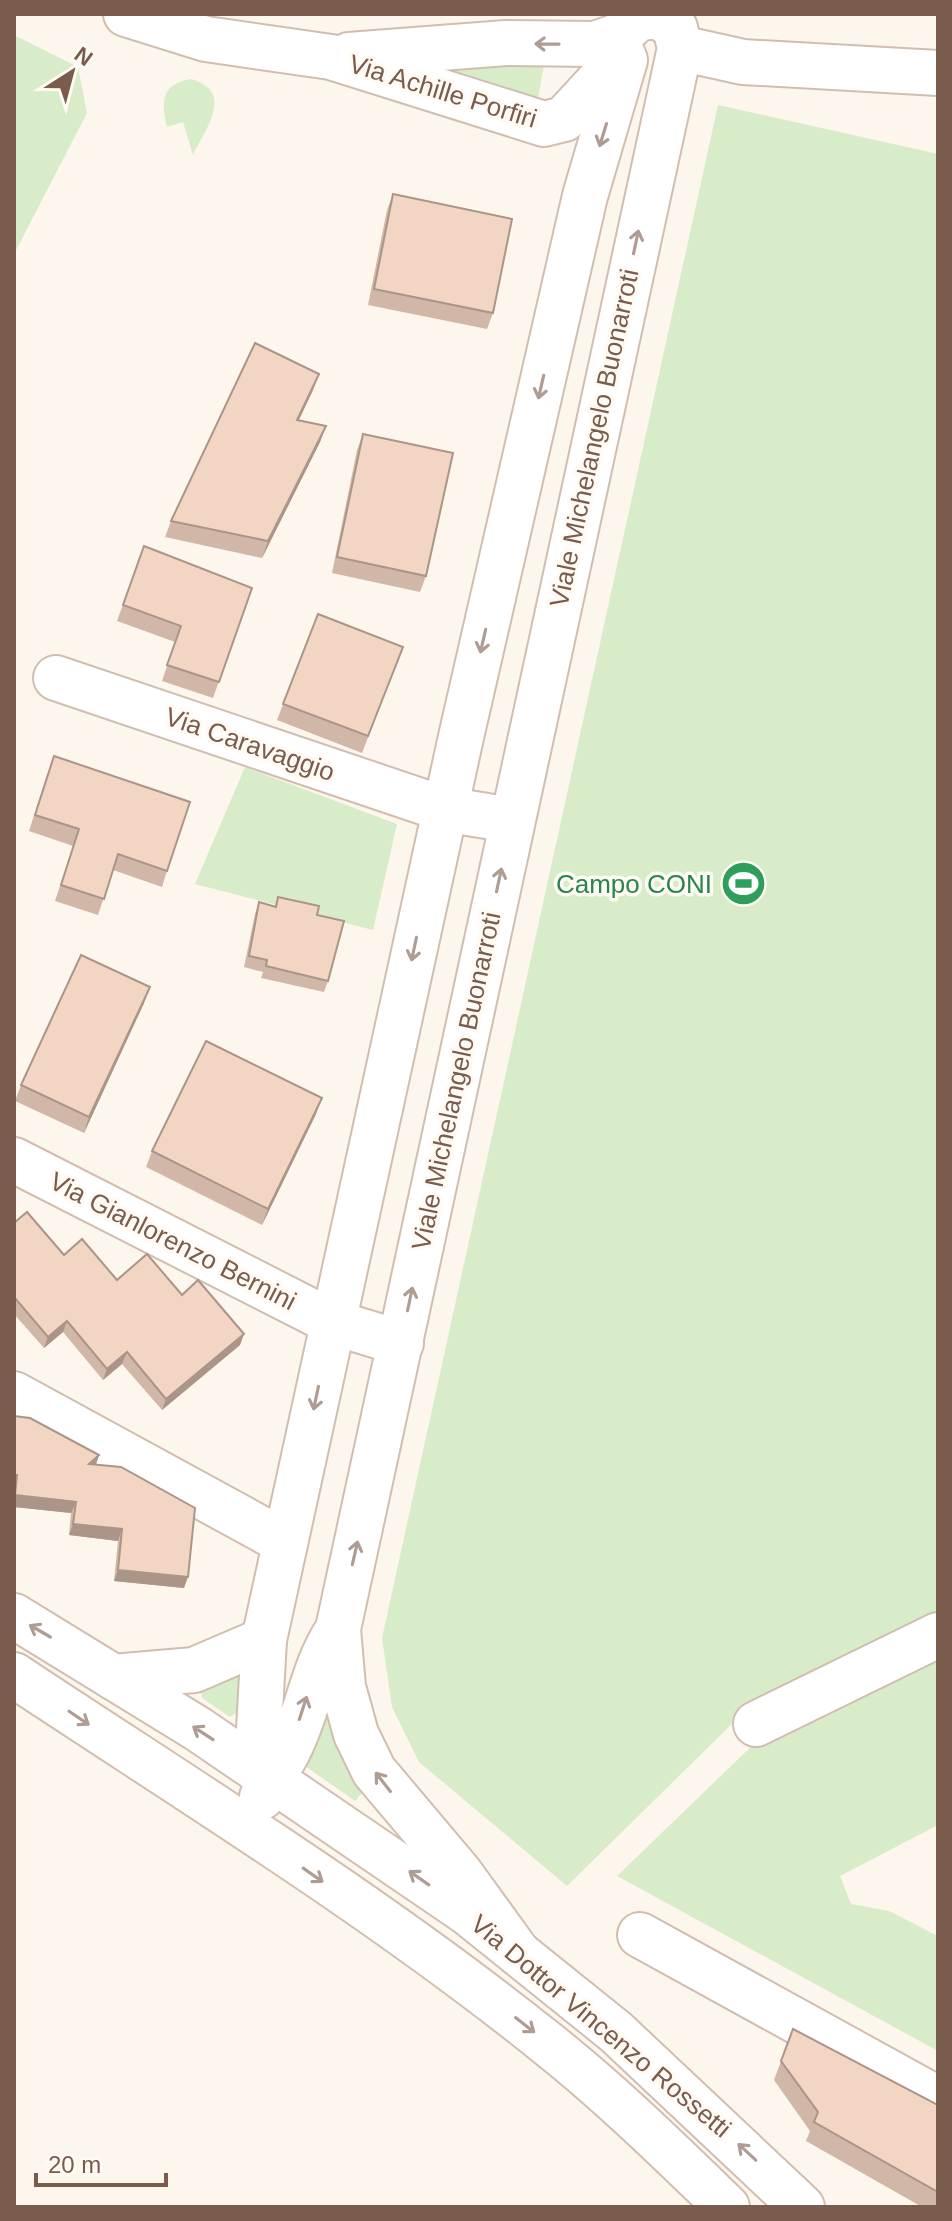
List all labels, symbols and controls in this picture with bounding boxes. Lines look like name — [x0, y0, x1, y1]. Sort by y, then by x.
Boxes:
north arrow — [32, 32, 112, 112]
one-way arrow — [534, 36, 561, 52]
text: N — [70, 41, 97, 71]
street label: Via Achille Porfiri — [346, 48, 540, 134]
one-way arrow — [595, 121, 610, 147]
one-way arrow — [629, 230, 644, 256]
street label: Viale Michelangelo Buonarroti — [543, 266, 645, 610]
one-way arrow — [533, 374, 548, 400]
one-way arrow — [475, 627, 490, 653]
street label: Via Caravaggio — [161, 701, 339, 787]
sports icon: Campo CONI — [719, 860, 767, 908]
one-way arrow — [492, 868, 507, 893]
place label: Campo CONI — [556, 869, 712, 899]
street label: Viale Michelangelo Buonarroti — [405, 909, 507, 1253]
one-way arrow — [406, 936, 421, 961]
street label: Via Gianlorenzo Bernini — [45, 1166, 301, 1316]
one-way arrow — [404, 1286, 419, 1312]
one-way arrow — [308, 1385, 323, 1410]
one-way arrow — [348, 1540, 363, 1566]
one-way arrow — [29, 1623, 52, 1639]
one-way arrow — [297, 1696, 312, 1721]
one-way arrow — [67, 1710, 90, 1726]
one-way arrow — [192, 1725, 215, 1741]
one-way arrow — [374, 1772, 391, 1793]
one-way arrow — [301, 1867, 323, 1883]
one-way arrow — [408, 1870, 430, 1886]
street label: Via Dottor Vincenzo Rossetti — [465, 1908, 737, 2144]
one-way arrow — [514, 2017, 535, 2034]
scale bar — [36, 2137, 166, 2187]
one-way arrow — [738, 2143, 758, 2161]
text: 20 m — [48, 2151, 101, 2178]

